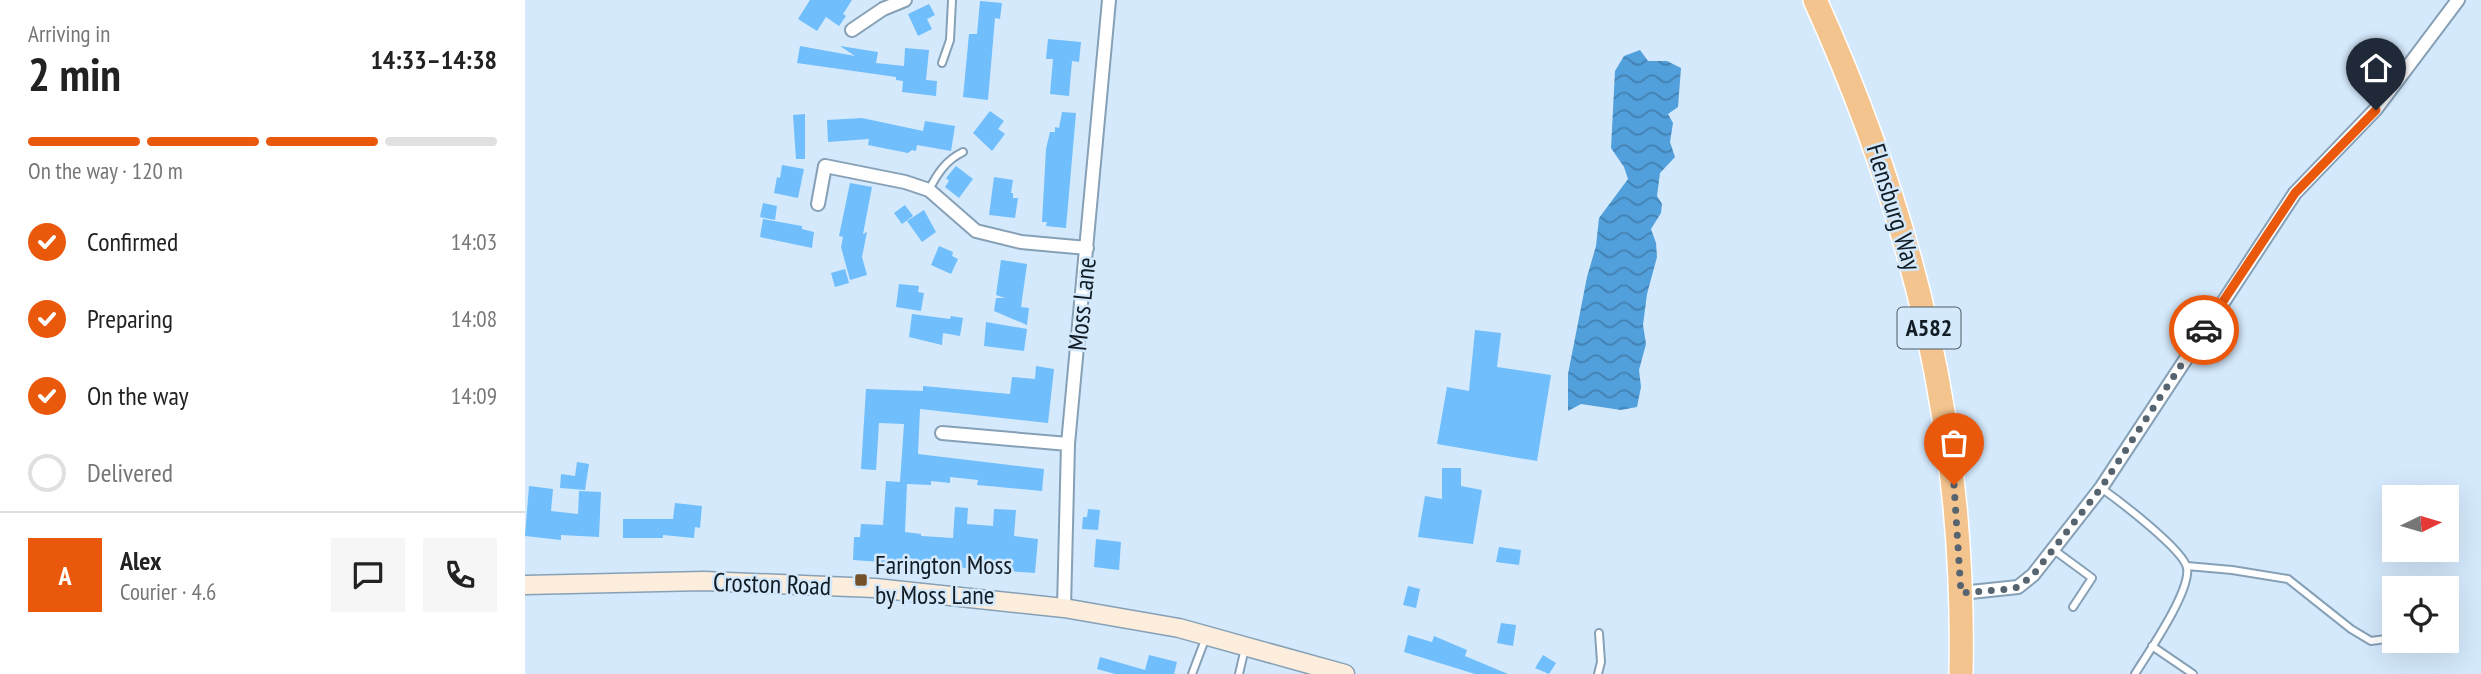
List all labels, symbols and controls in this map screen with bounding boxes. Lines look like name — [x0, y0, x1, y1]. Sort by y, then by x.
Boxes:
text: Arriving in — [28, 19, 110, 48]
pin — [2346, 38, 2406, 110]
text: 14:33–14:38 — [370, 43, 497, 76]
text: 2 min — [28, 44, 121, 104]
icon: home — [2357, 49, 2395, 87]
street label: Flensburg Way — [1860, 140, 1929, 274]
text: On the way · 120 m — [28, 156, 183, 185]
icon: check — [28, 223, 66, 261]
text: Confirmed — [87, 225, 178, 258]
text: 14:03 — [451, 227, 497, 256]
street label: Moss Lane — [1060, 256, 1103, 352]
courier — [2169, 295, 2239, 365]
icon: check — [28, 300, 66, 338]
text: Preparing — [87, 302, 173, 335]
text: 14:08 — [451, 304, 497, 333]
road number: A582 — [1897, 307, 1961, 348]
icon: car — [2185, 311, 2223, 349]
icon: check — [28, 377, 66, 415]
text: On the way — [87, 379, 189, 412]
text: 14:09 — [451, 381, 497, 410]
pin — [1924, 413, 1984, 485]
icon: bag — [1935, 424, 1973, 462]
text: Delivered — [87, 456, 173, 489]
north arrow — [2382, 485, 2459, 562]
map controls — [2382, 485, 2459, 653]
button: chat — [331, 538, 405, 612]
button: phone — [423, 538, 497, 612]
text: Alex — [120, 544, 161, 577]
place label: Farington Moss by Moss Lane — [875, 548, 1012, 611]
text: A — [58, 559, 72, 592]
street label: Croston Road — [712, 565, 832, 602]
marker: Farington Moss by Moss Lane — [853, 572, 869, 588]
button: locate — [2382, 576, 2459, 653]
text: Courier · 4.6 — [120, 577, 216, 606]

